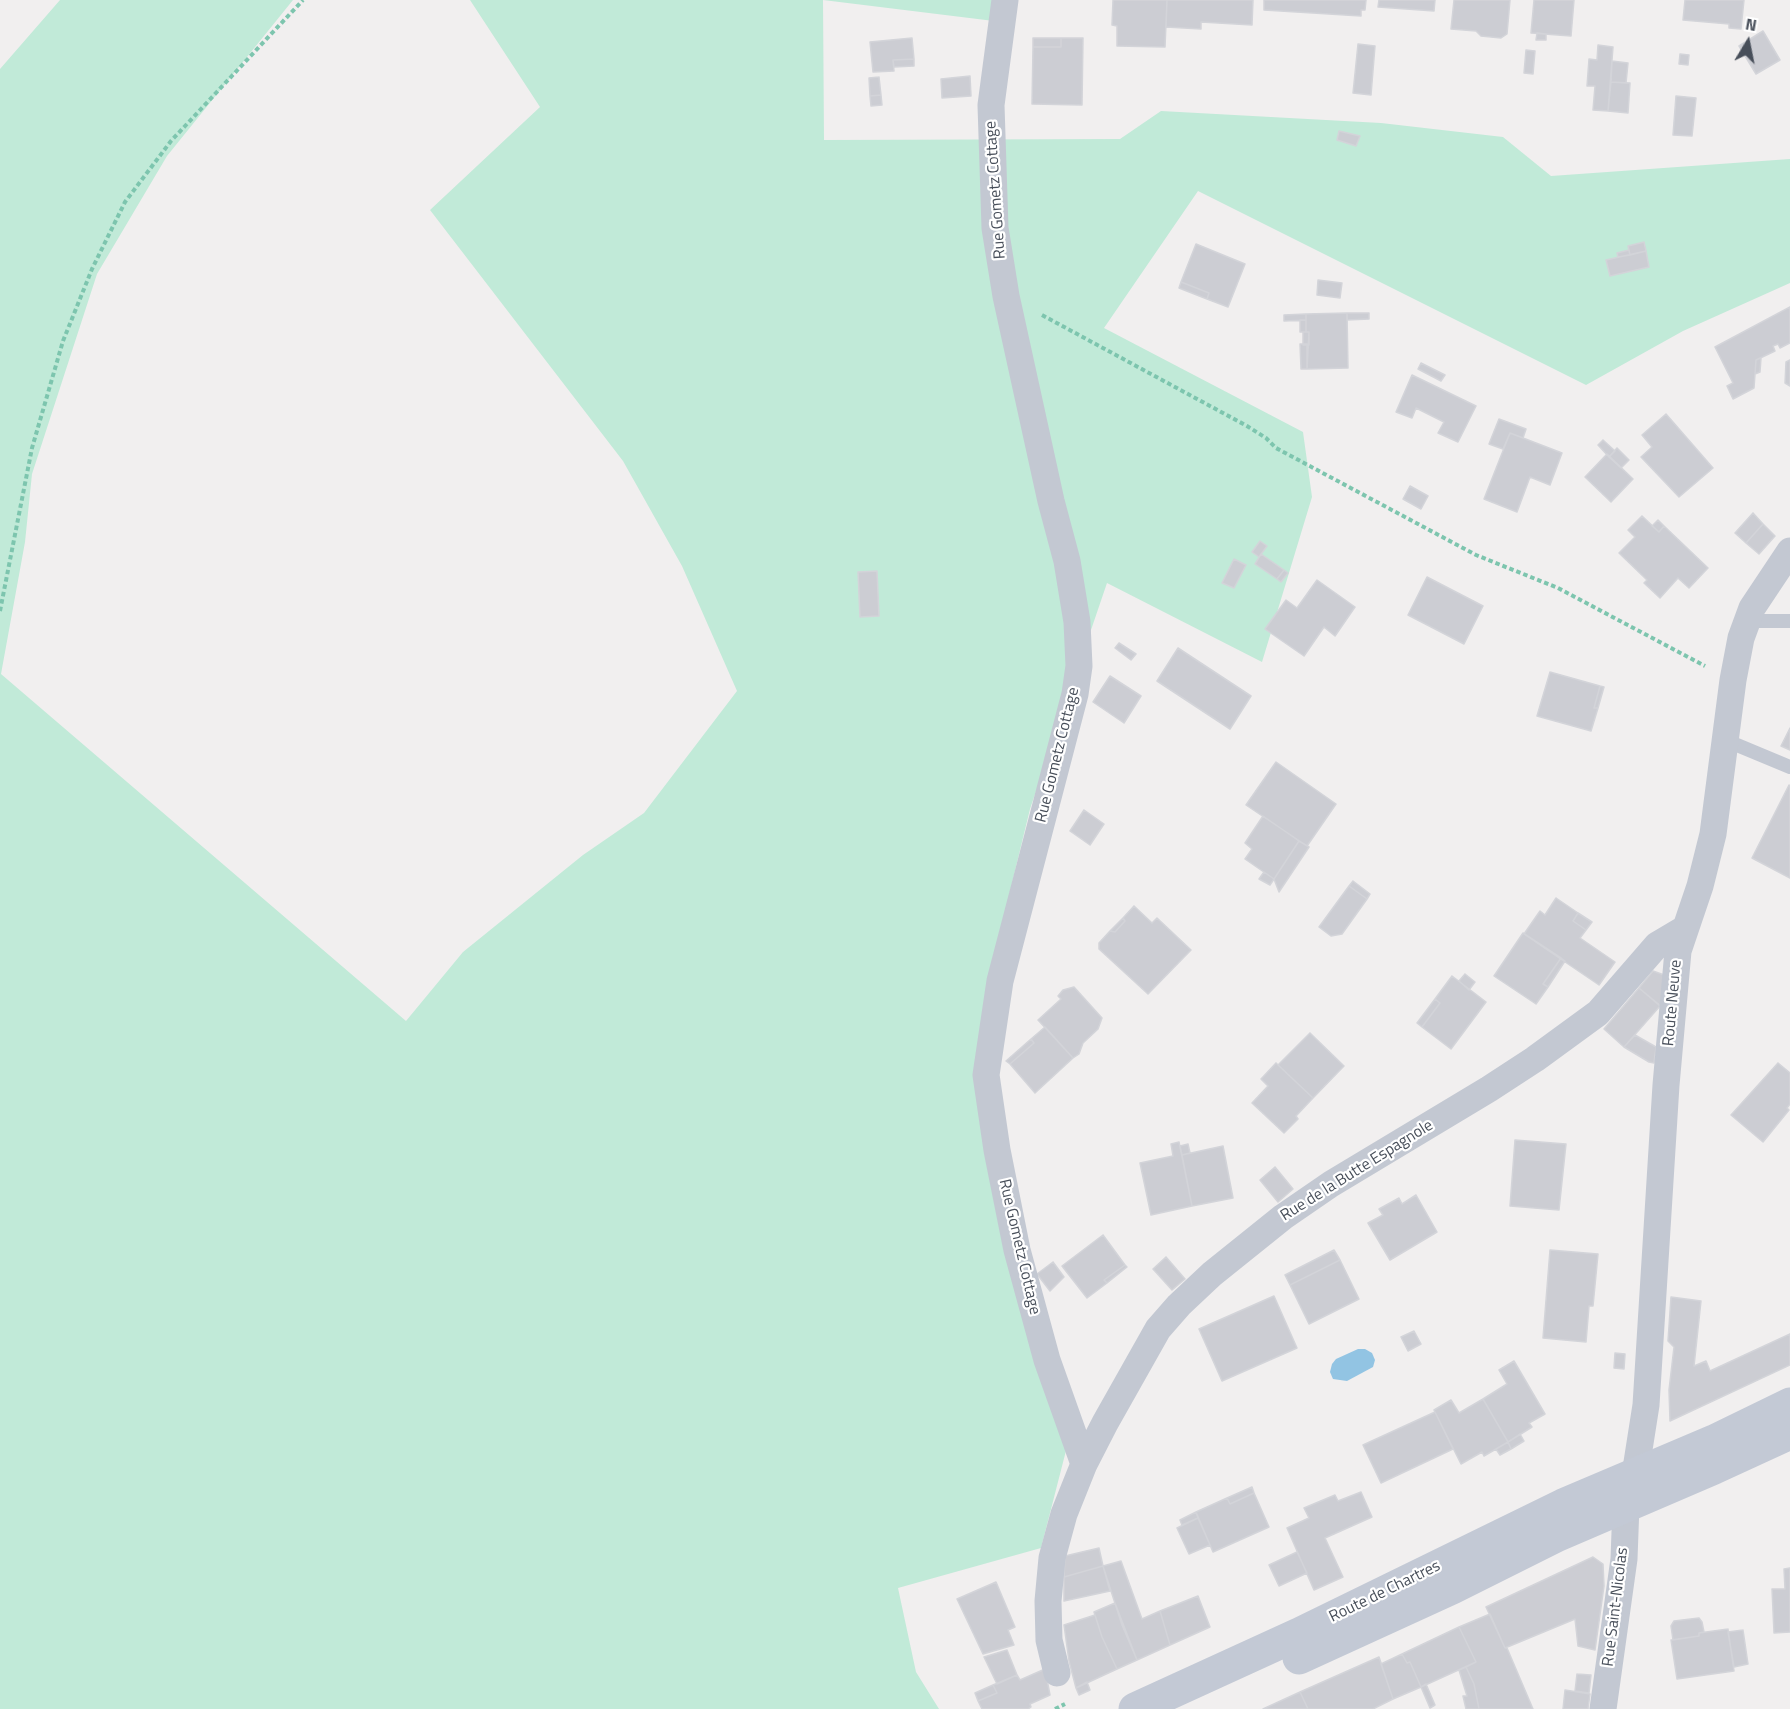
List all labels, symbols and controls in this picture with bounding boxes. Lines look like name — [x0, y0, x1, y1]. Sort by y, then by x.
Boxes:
text: N — [1744, 11, 1759, 37]
north arrow — [1718, 12, 1778, 72]
street label: Rue Gometz Cottage — [982, 120, 1010, 260]
street label: Rue Gometz Cottage — [1032, 685, 1084, 825]
street label: Route Neuve — [1660, 959, 1686, 1047]
street label: Rue de la Butte Espagnole — [1277, 1116, 1437, 1226]
street label: Rue Gometz Cottage — [994, 1177, 1044, 1317]
street label: Rue Saint-Nicolas — [1599, 1546, 1633, 1668]
street label: Route de Chartres — [1326, 1557, 1444, 1627]

